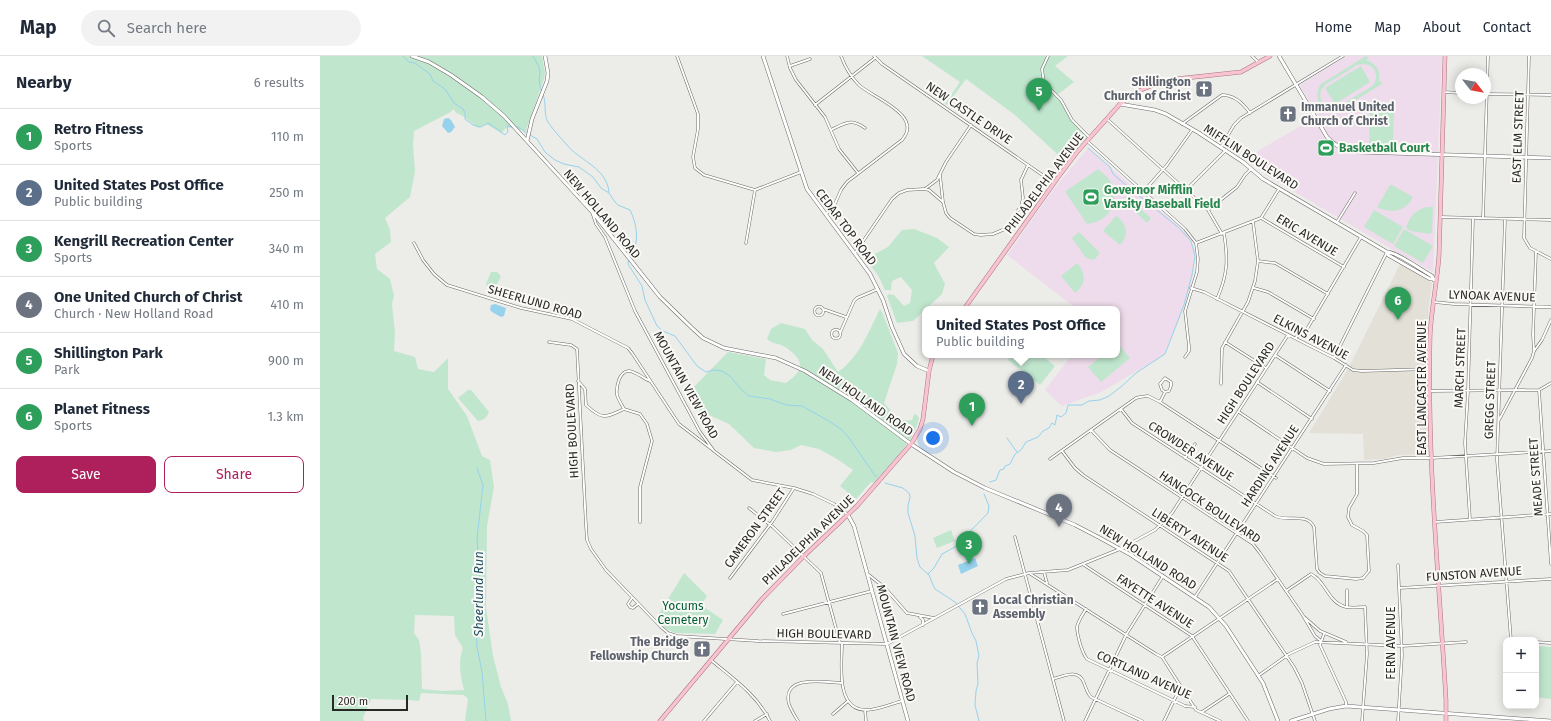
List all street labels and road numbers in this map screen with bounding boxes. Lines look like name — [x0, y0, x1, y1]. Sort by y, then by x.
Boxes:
street label: NEW CASTLE DRIVE — [923, 79, 1015, 147]
street label: EAST ELM STREET — [1509, 90, 1527, 183]
street label: MIFFLIN BOULEVARD — [1201, 121, 1301, 193]
street label: PHILADELPHIA AVENUE — [1001, 130, 1087, 236]
street label: NEW HOLLAND ROAD — [561, 167, 644, 262]
street label: CEDAR TOP ROAD — [813, 186, 880, 268]
street label: ERIC AVENUE — [1274, 211, 1340, 259]
street label: SHEERLUND ROAD — [486, 282, 584, 322]
street label: LYNOAK AVENUE — [1448, 287, 1536, 305]
street label: ELKINS AVENUE — [1271, 311, 1351, 363]
street label: EAST LANCASTER AVENUE — [1415, 320, 1429, 456]
street label: MARCH STREET — [1452, 327, 1468, 408]
street label: MOUNTAIN VIEW ROAD — [651, 329, 722, 441]
street label: HIGH BOULEVARD — [1214, 339, 1278, 427]
street label: GREGG STREET — [1482, 360, 1498, 439]
street label: NEW HOLLAND ROAD — [816, 363, 916, 439]
street label: HIGH BOULEVARD — [563, 383, 581, 479]
street label: CROWDER AVENUE — [1146, 418, 1236, 484]
street label: HARDING AVENUE — [1238, 422, 1302, 510]
street label: MEADE STREET — [1526, 436, 1546, 517]
street label: HANCOCK BOULEVARD — [1157, 468, 1264, 546]
street label: CAMERON STREET — [721, 485, 789, 571]
street label: PHILADELPHIA AVENUE — [759, 492, 857, 588]
street label: LIBERTY AVENUE — [1149, 505, 1231, 565]
street label: NEW HOLLAND ROAD — [1097, 521, 1199, 593]
street label: FUNSTON AVENUE — [1426, 564, 1522, 584]
street label: FAYETTE AVENUE — [1114, 571, 1196, 631]
street label: MOUNTAIN VIEW ROAD — [874, 583, 918, 703]
street label: FERN AVENUE — [1384, 606, 1398, 680]
street label: HIGH BOULEVARD — [776, 626, 872, 642]
street label: CORTLAND AVENUE — [1094, 648, 1194, 702]

